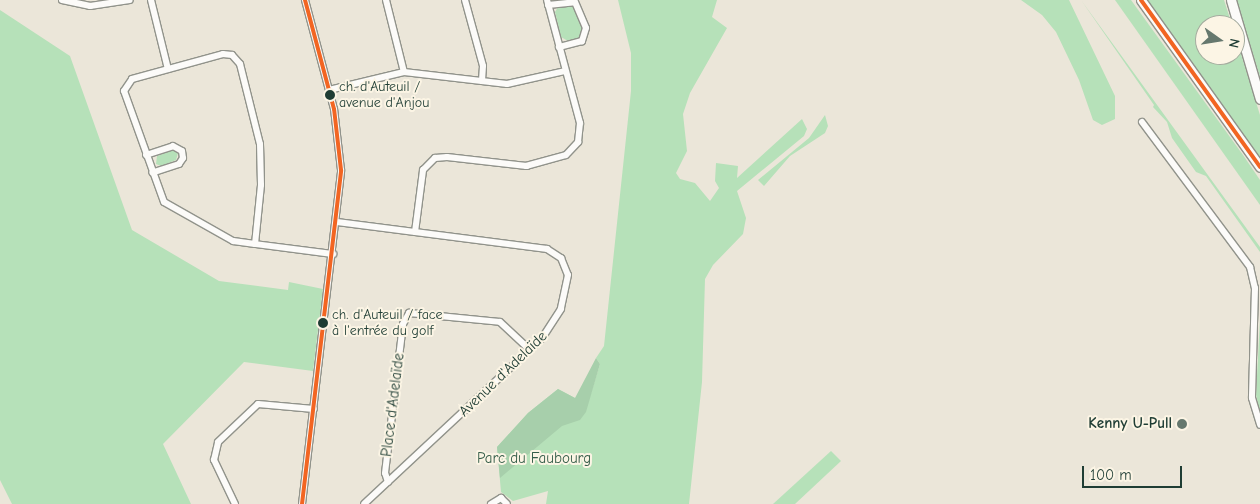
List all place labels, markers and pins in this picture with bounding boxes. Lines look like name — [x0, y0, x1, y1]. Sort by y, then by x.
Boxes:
place label: ch. d'Auteuil / avenue d'Anjou — [339, 79, 429, 111]
marker: ch. d'Auteuil / avenue d'Anjou — [325, 90, 335, 100]
place label: ch. d'Auteuil / face à l'entrée du golf — [332, 307, 443, 340]
marker: ch. d'Auteuil / face à l'entrée du golf — [318, 318, 328, 328]
place label: Kenny U-Pull — [1088, 415, 1172, 433]
marker: Kenny U-Pull — [1176, 418, 1188, 430]

